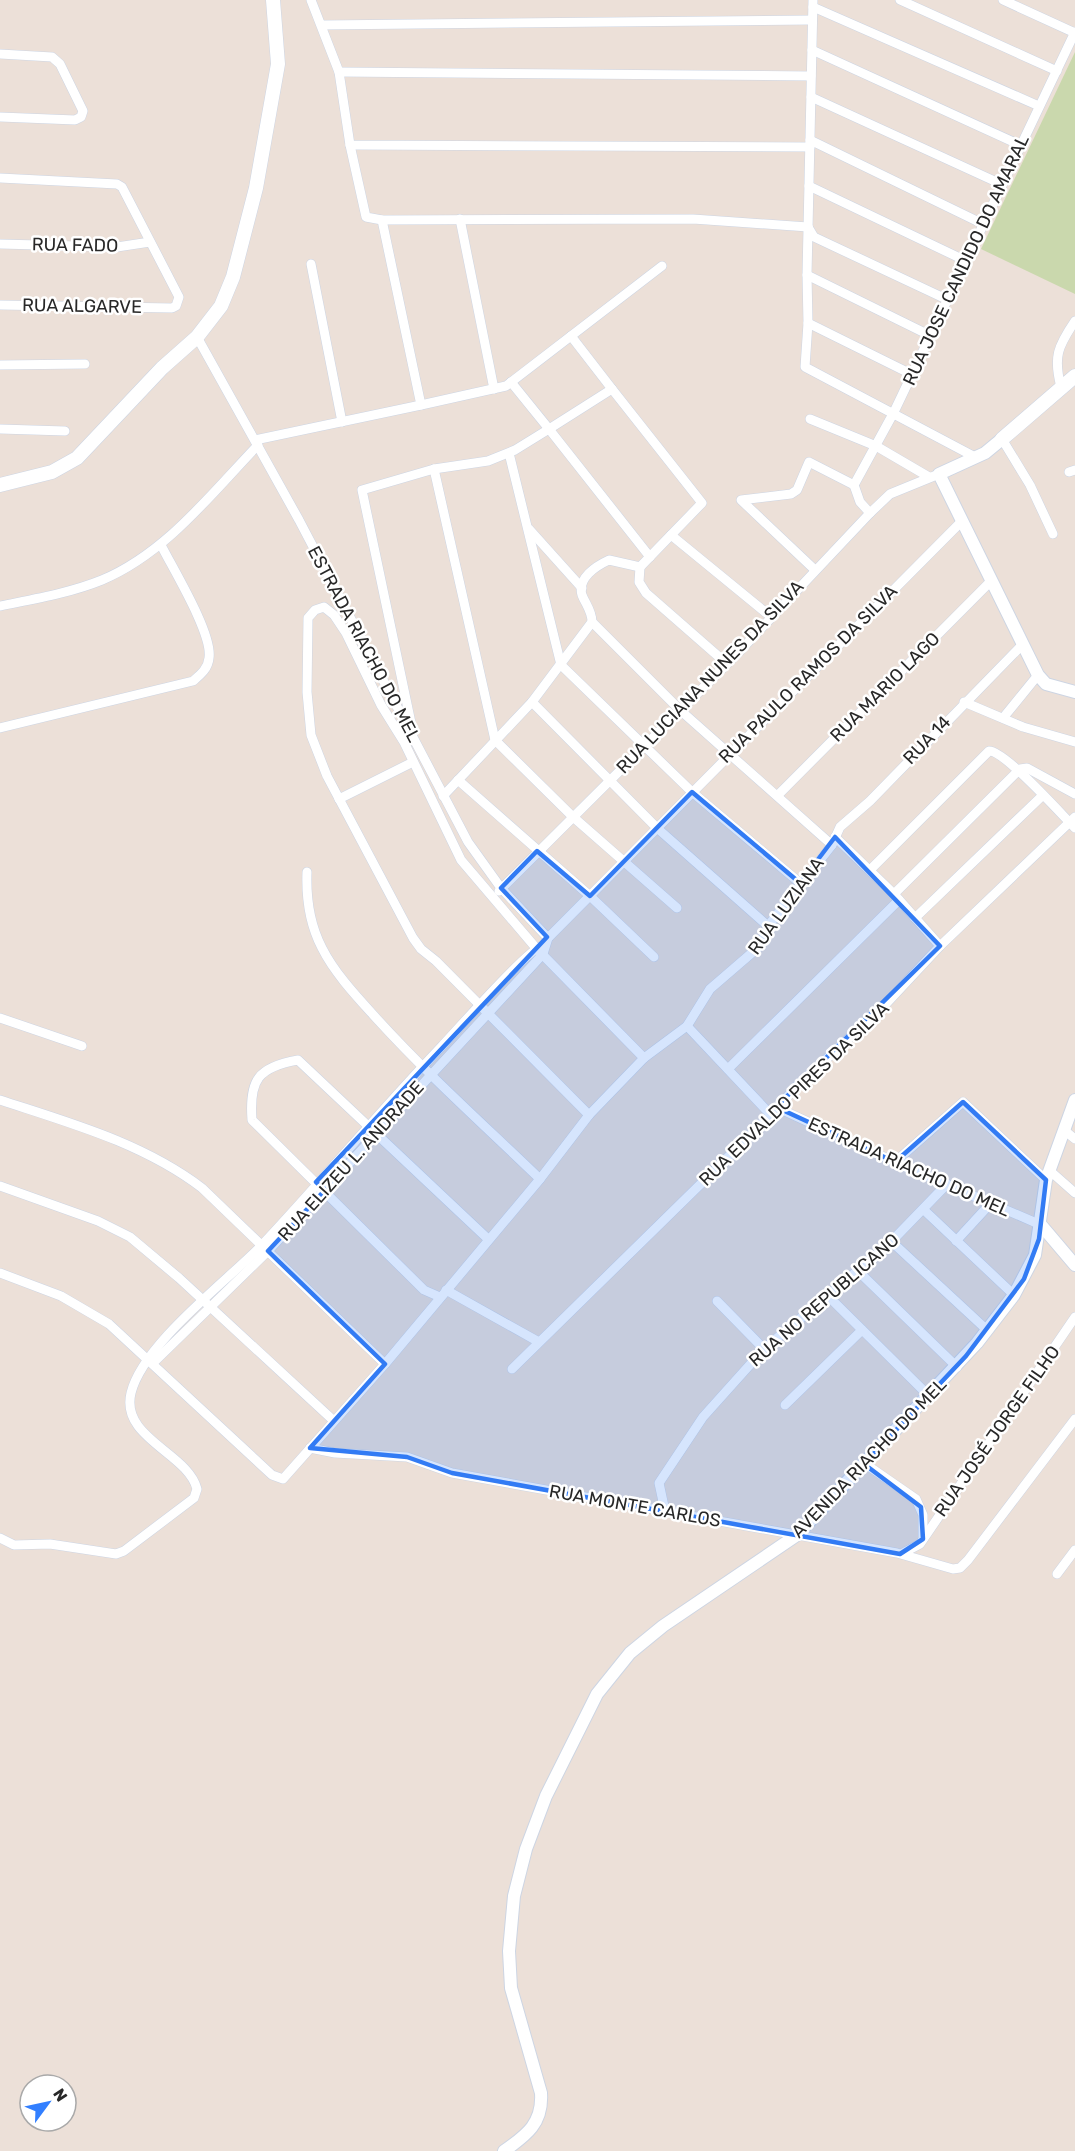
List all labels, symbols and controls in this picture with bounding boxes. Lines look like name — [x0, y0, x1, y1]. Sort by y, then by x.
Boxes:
street label: RUA JOSE CANDIDO DO AMARAL — [898, 131, 1034, 389]
street label: RUA FADO — [32, 233, 118, 257]
street label: RUA ALGARVE — [22, 294, 142, 318]
street label: ESTRADA RIACHO DO MEL — [303, 542, 425, 746]
street label: RUA LUCIANA NUNES DA SILVA — [612, 576, 808, 778]
street label: RUA PAULO RAMOS DA SILVA — [714, 580, 902, 768]
street label: RUA MARIO LAGO — [826, 628, 944, 746]
street label: RUA 14 — [899, 711, 955, 769]
street label: RUA LUZIANA — [743, 853, 829, 959]
street label: RUA EDVALDO PIRES DA SILVA — [694, 997, 894, 1191]
street label: RUA ELIZEU L. ANDRADE — [273, 1077, 429, 1245]
street label: ESTRADA RIACHO DO MEL — [805, 1112, 1013, 1222]
street label: RUA NO REPUBLICANO — [744, 1229, 904, 1371]
street label: RUA JOSÉ JORGE FILHO — [930, 1341, 1064, 1521]
street label: AVENIDA RIACHO DO MEL — [787, 1373, 951, 1543]
street label: RUA MONTE CARLOS — [547, 1480, 723, 1532]
north arrow — [18, 2073, 78, 2133]
text: N — [49, 2085, 71, 2105]

